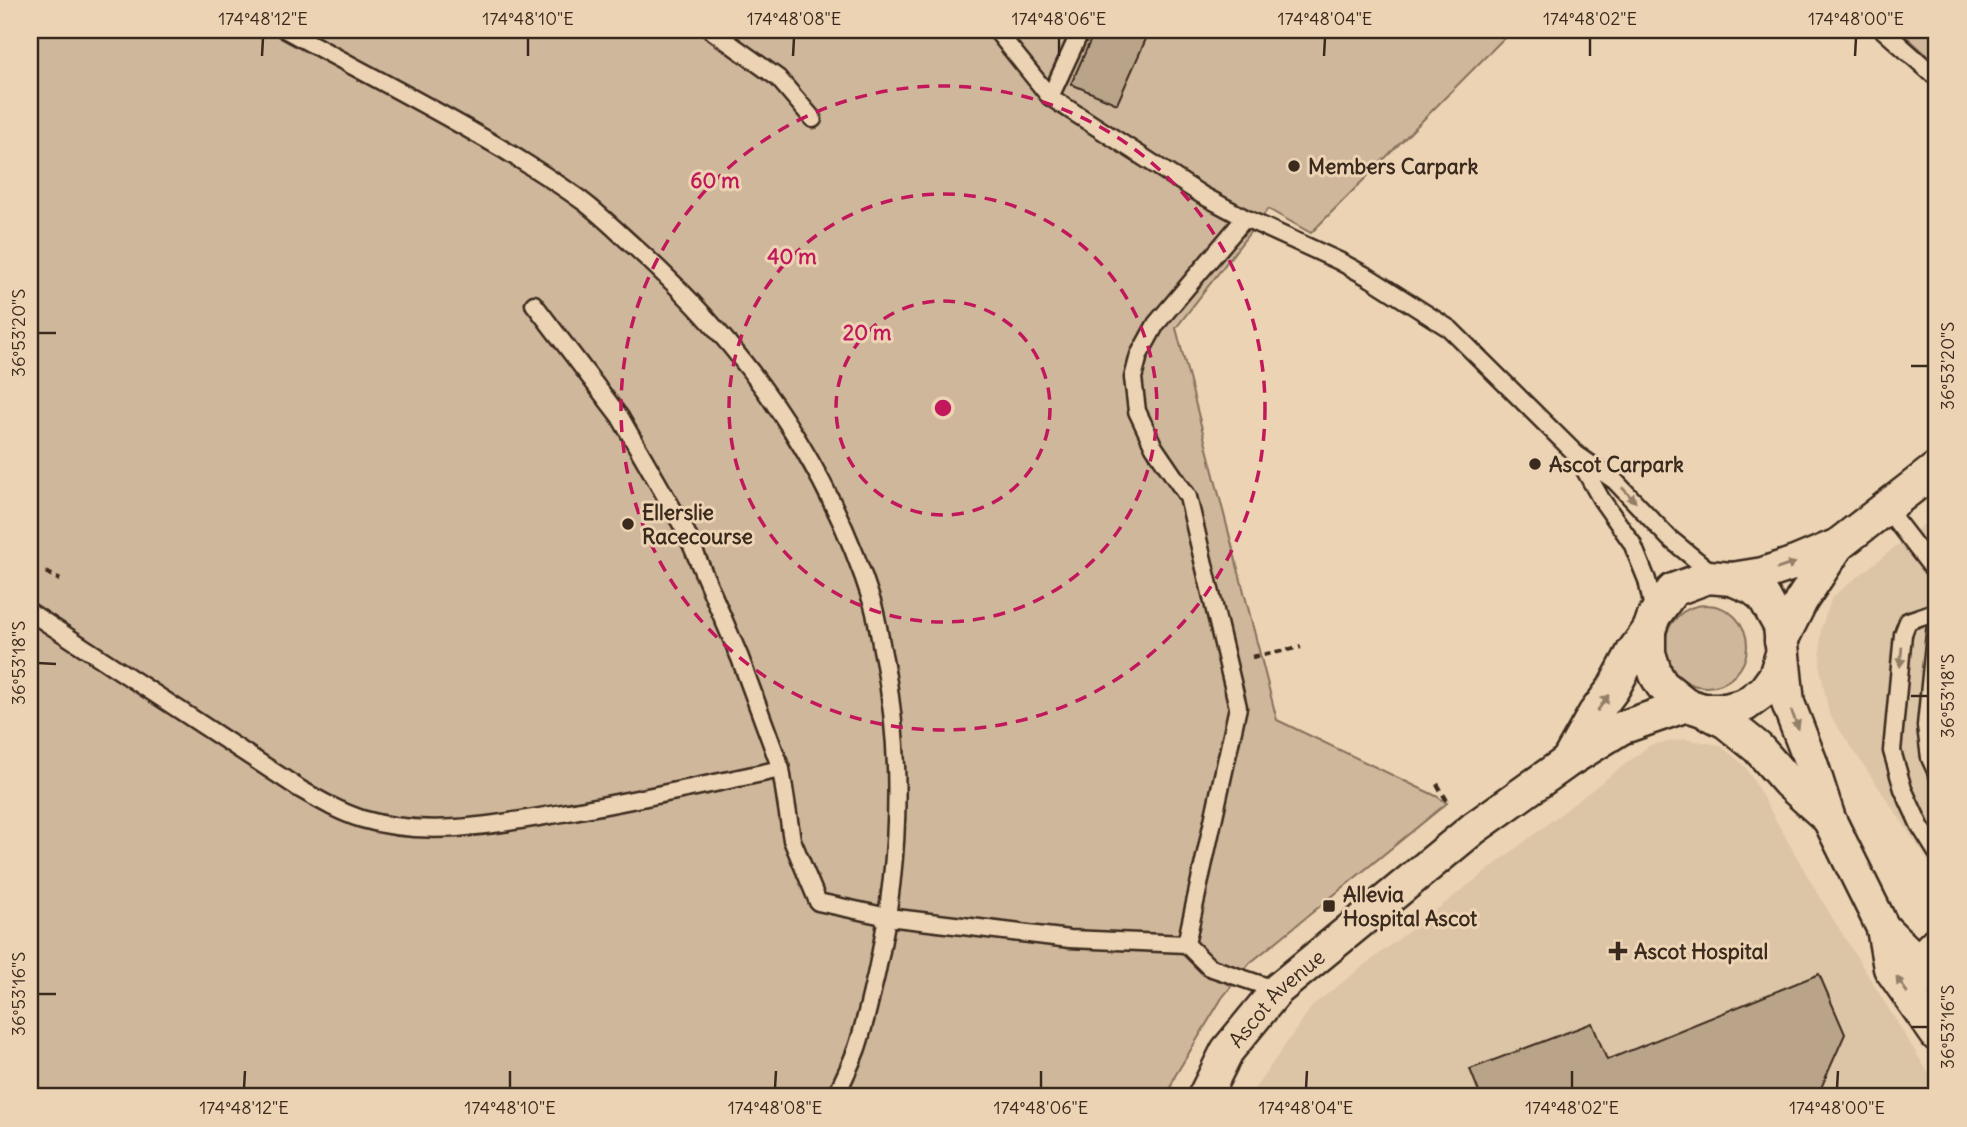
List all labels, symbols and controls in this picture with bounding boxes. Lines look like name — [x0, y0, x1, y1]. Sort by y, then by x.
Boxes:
text: 174°48'12"E — [218, 7, 308, 30]
text: 174°48'10"E — [482, 7, 574, 30]
text: 174°48'08"E — [747, 7, 841, 30]
text: 174°48'06"E — [1012, 7, 1106, 30]
text: 174°48'04"E — [1278, 7, 1372, 30]
text: 174°48'02"E — [1543, 7, 1637, 30]
text: 174°48'00"E — [1808, 7, 1904, 30]
place label: Members Carpark — [1308, 153, 1478, 180]
marker: Members Carpark — [1286, 158, 1302, 174]
text: 60 m — [690, 167, 740, 194]
text: 40 m — [767, 243, 817, 270]
text: 36°53'20"S — [7, 289, 30, 377]
text: 20 m — [843, 319, 892, 346]
text: 36°53'20"S — [1936, 322, 1959, 410]
centre of rings — [931, 396, 955, 420]
place label: Ascot Carpark — [1549, 451, 1684, 478]
marker: Ascot Carpark — [1527, 456, 1543, 472]
one-way arrow — [1621, 486, 1637, 503]
place label: Ellerslie Racecourse — [642, 499, 753, 550]
marker: Ellerslie Racecourse — [620, 516, 636, 532]
one-way arrow — [1776, 560, 1797, 571]
text: 36°53'18"S — [7, 621, 30, 705]
one-way arrow — [1895, 647, 1906, 669]
text: 36°53'18"S — [1936, 654, 1959, 738]
one-way arrow — [1596, 693, 1610, 712]
one-way arrow — [1789, 710, 1800, 731]
place label: Allevia Hospital Ascot — [1343, 881, 1478, 932]
marker: Allevia Hospital Ascot — [1321, 898, 1337, 914]
place label: Ascot Hospital — [1634, 938, 1768, 965]
marker: Ascot Hospital — [1608, 941, 1628, 961]
street label: Ascot Avenue — [1222, 943, 1330, 1053]
text: 36°53'16"S — [7, 952, 30, 1036]
one-way arrow — [1895, 976, 1909, 994]
text: 36°53'16"S — [1936, 985, 1959, 1069]
text: 174°48'12"E — [199, 1096, 289, 1119]
text: 174°48'10"E — [464, 1096, 556, 1119]
text: 174°48'08"E — [728, 1096, 822, 1119]
text: 174°48'06"E — [994, 1096, 1088, 1119]
text: 174°48'04"E — [1259, 1096, 1353, 1119]
text: 174°48'02"E — [1525, 1096, 1619, 1119]
text: 174°48'00"E — [1789, 1096, 1885, 1119]

